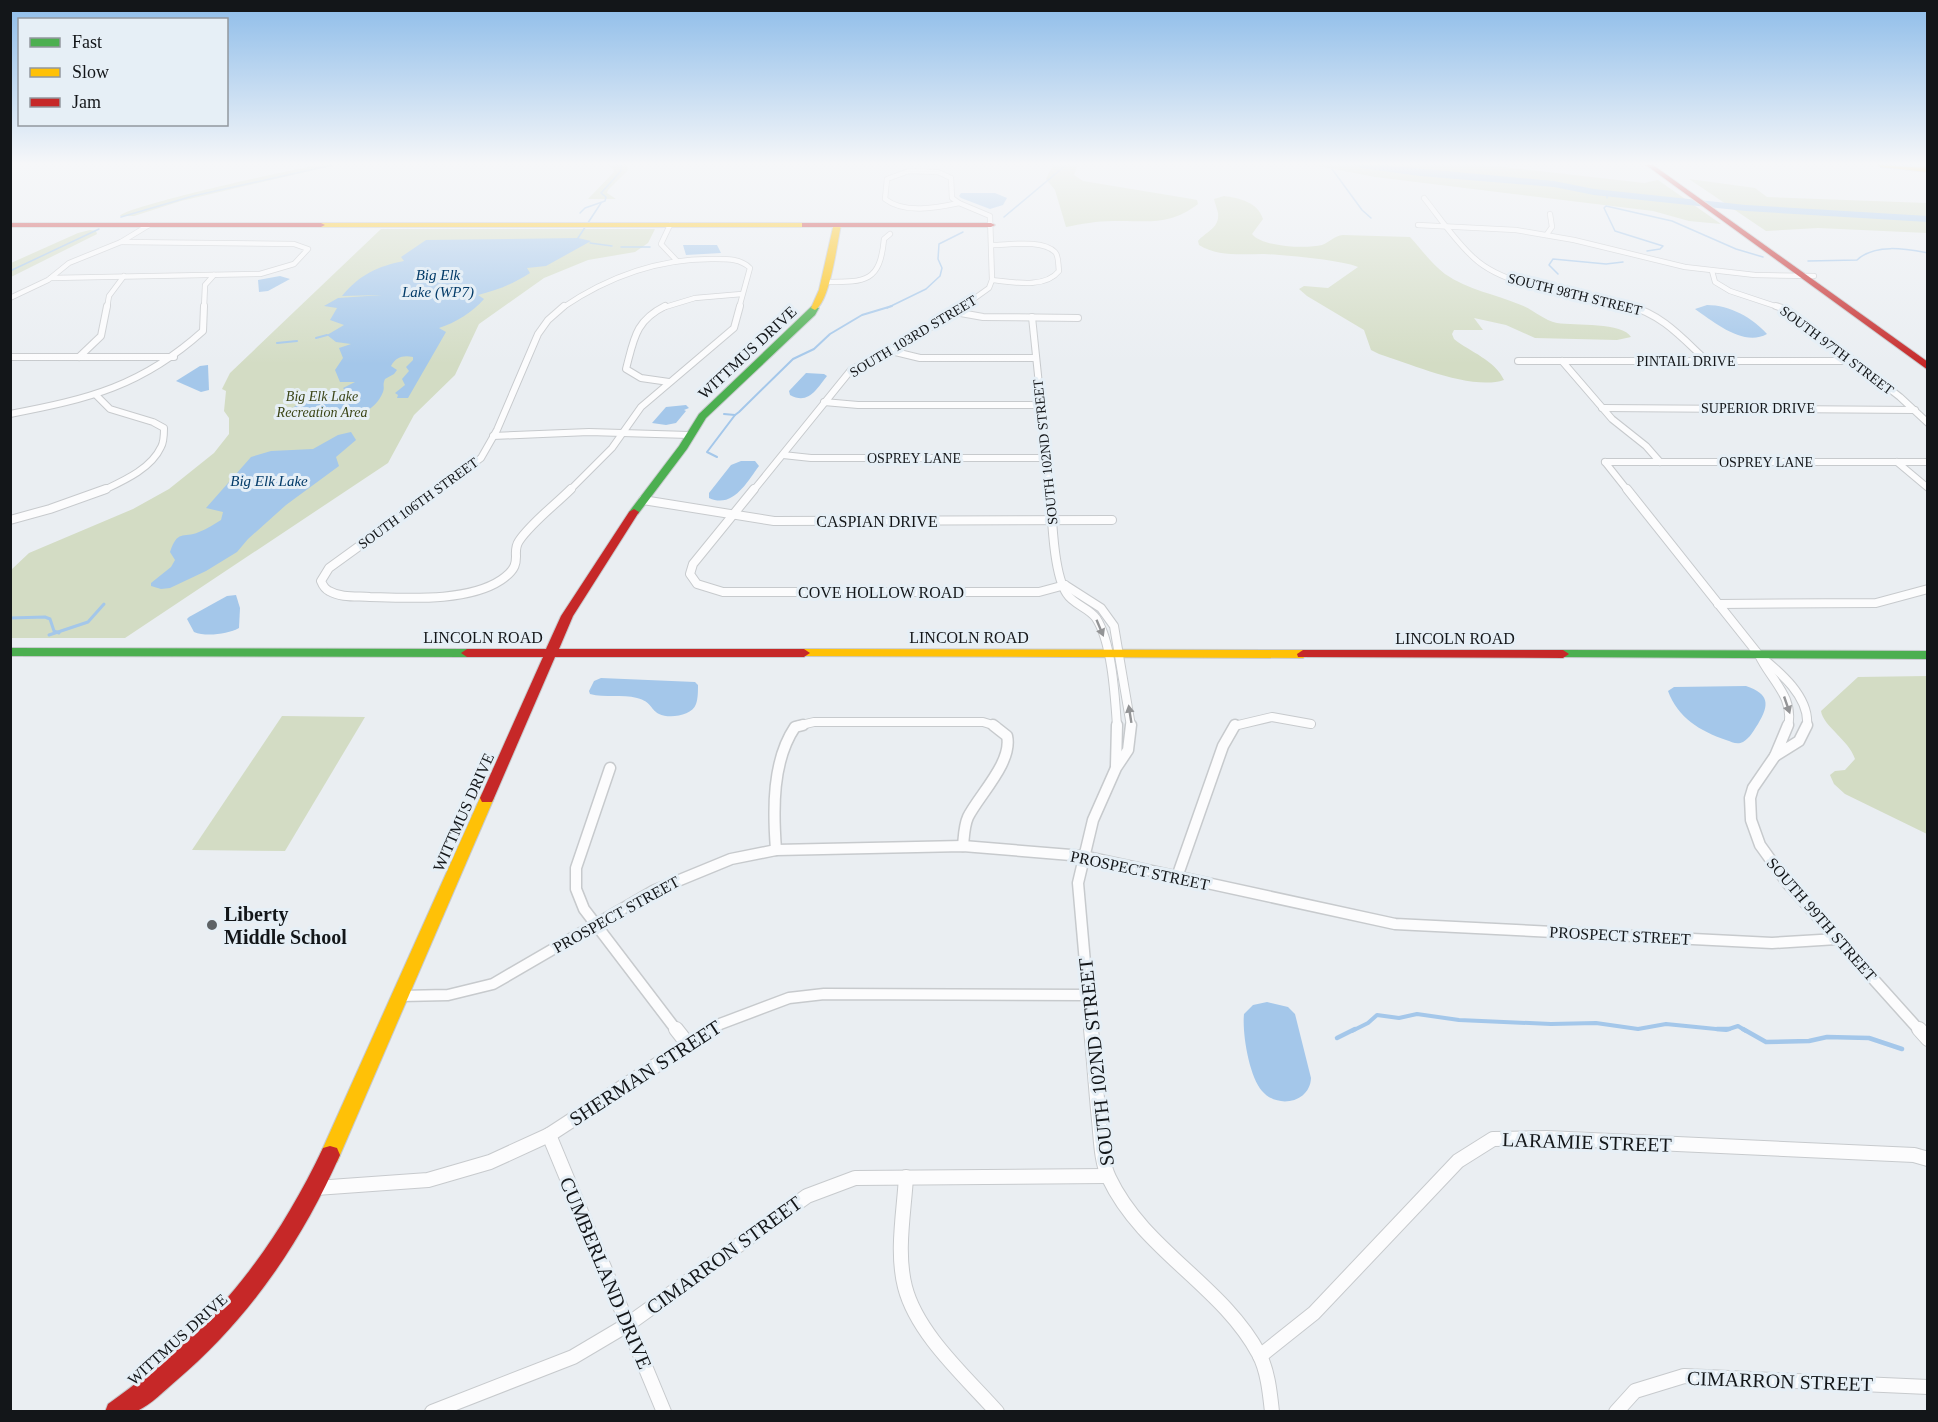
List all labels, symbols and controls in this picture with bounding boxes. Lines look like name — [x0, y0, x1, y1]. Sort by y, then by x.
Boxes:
legend — [18, 18, 228, 126]
text: Fast — [72, 32, 102, 52]
text: Slow — [72, 62, 109, 82]
text: Jam — [72, 92, 101, 112]
water label: Big Elk Lake (WP7) — [401, 267, 474, 301]
street label: SOUTH 98TH STREET — [1506, 271, 1644, 319]
street label: SOUTH 103RD STREET — [847, 292, 980, 380]
street label: WITTMUS DRIVE — [695, 303, 800, 402]
street label: SOUTH 97TH STREET — [1777, 303, 1897, 398]
street label: PINTAIL DRIVE — [1636, 354, 1736, 369]
street label: SOUTH 102ND STREET — [1030, 378, 1061, 525]
park label: Big Elk Lake Recreation Area — [276, 389, 367, 420]
street label: SUPERIOR DRIVE — [1701, 401, 1815, 416]
street label: OSPREY LANE — [867, 451, 961, 466]
street label: SOUTH 106TH STREET — [355, 455, 482, 552]
street label: OSPREY LANE — [1719, 455, 1813, 470]
water label: Big Elk Lake — [230, 473, 308, 489]
street label: CASPIAN DRIVE — [816, 513, 938, 530]
street label: COVE HOLLOW ROAD — [798, 584, 964, 601]
one-way arrow — [1095, 620, 1105, 638]
street label: LINCOLN ROAD — [423, 629, 543, 646]
street label: LINCOLN ROAD — [909, 629, 1029, 646]
street label: LINCOLN ROAD — [1395, 630, 1515, 647]
one-way arrow — [1783, 696, 1792, 714]
one-way arrow — [1125, 705, 1134, 724]
street label: WITTMUS DRIVE — [430, 750, 497, 874]
street label: PROSPECT STREET — [1069, 847, 1211, 894]
street label: SOUTH 99TH STREET — [1764, 854, 1880, 984]
street label: PROSPECT STREET — [550, 873, 682, 956]
place label: Liberty Middle School — [224, 903, 347, 948]
marker: Liberty Middle School — [205, 918, 219, 932]
street label: PROSPECT STREET — [1549, 923, 1691, 948]
street label: SOUTH 102ND STREET — [1074, 957, 1118, 1167]
street label: SHERMAN STREET — [565, 1016, 725, 1130]
street label: LARAMIE STREET — [1502, 1128, 1672, 1156]
street label: CUMBERLAND DRIVE — [556, 1174, 656, 1372]
street label: CIMARRON STREET — [642, 1191, 806, 1319]
street label: WITTMUS DRIVE — [124, 1290, 230, 1388]
street label: CIMARRON STREET — [1687, 1367, 1873, 1395]

